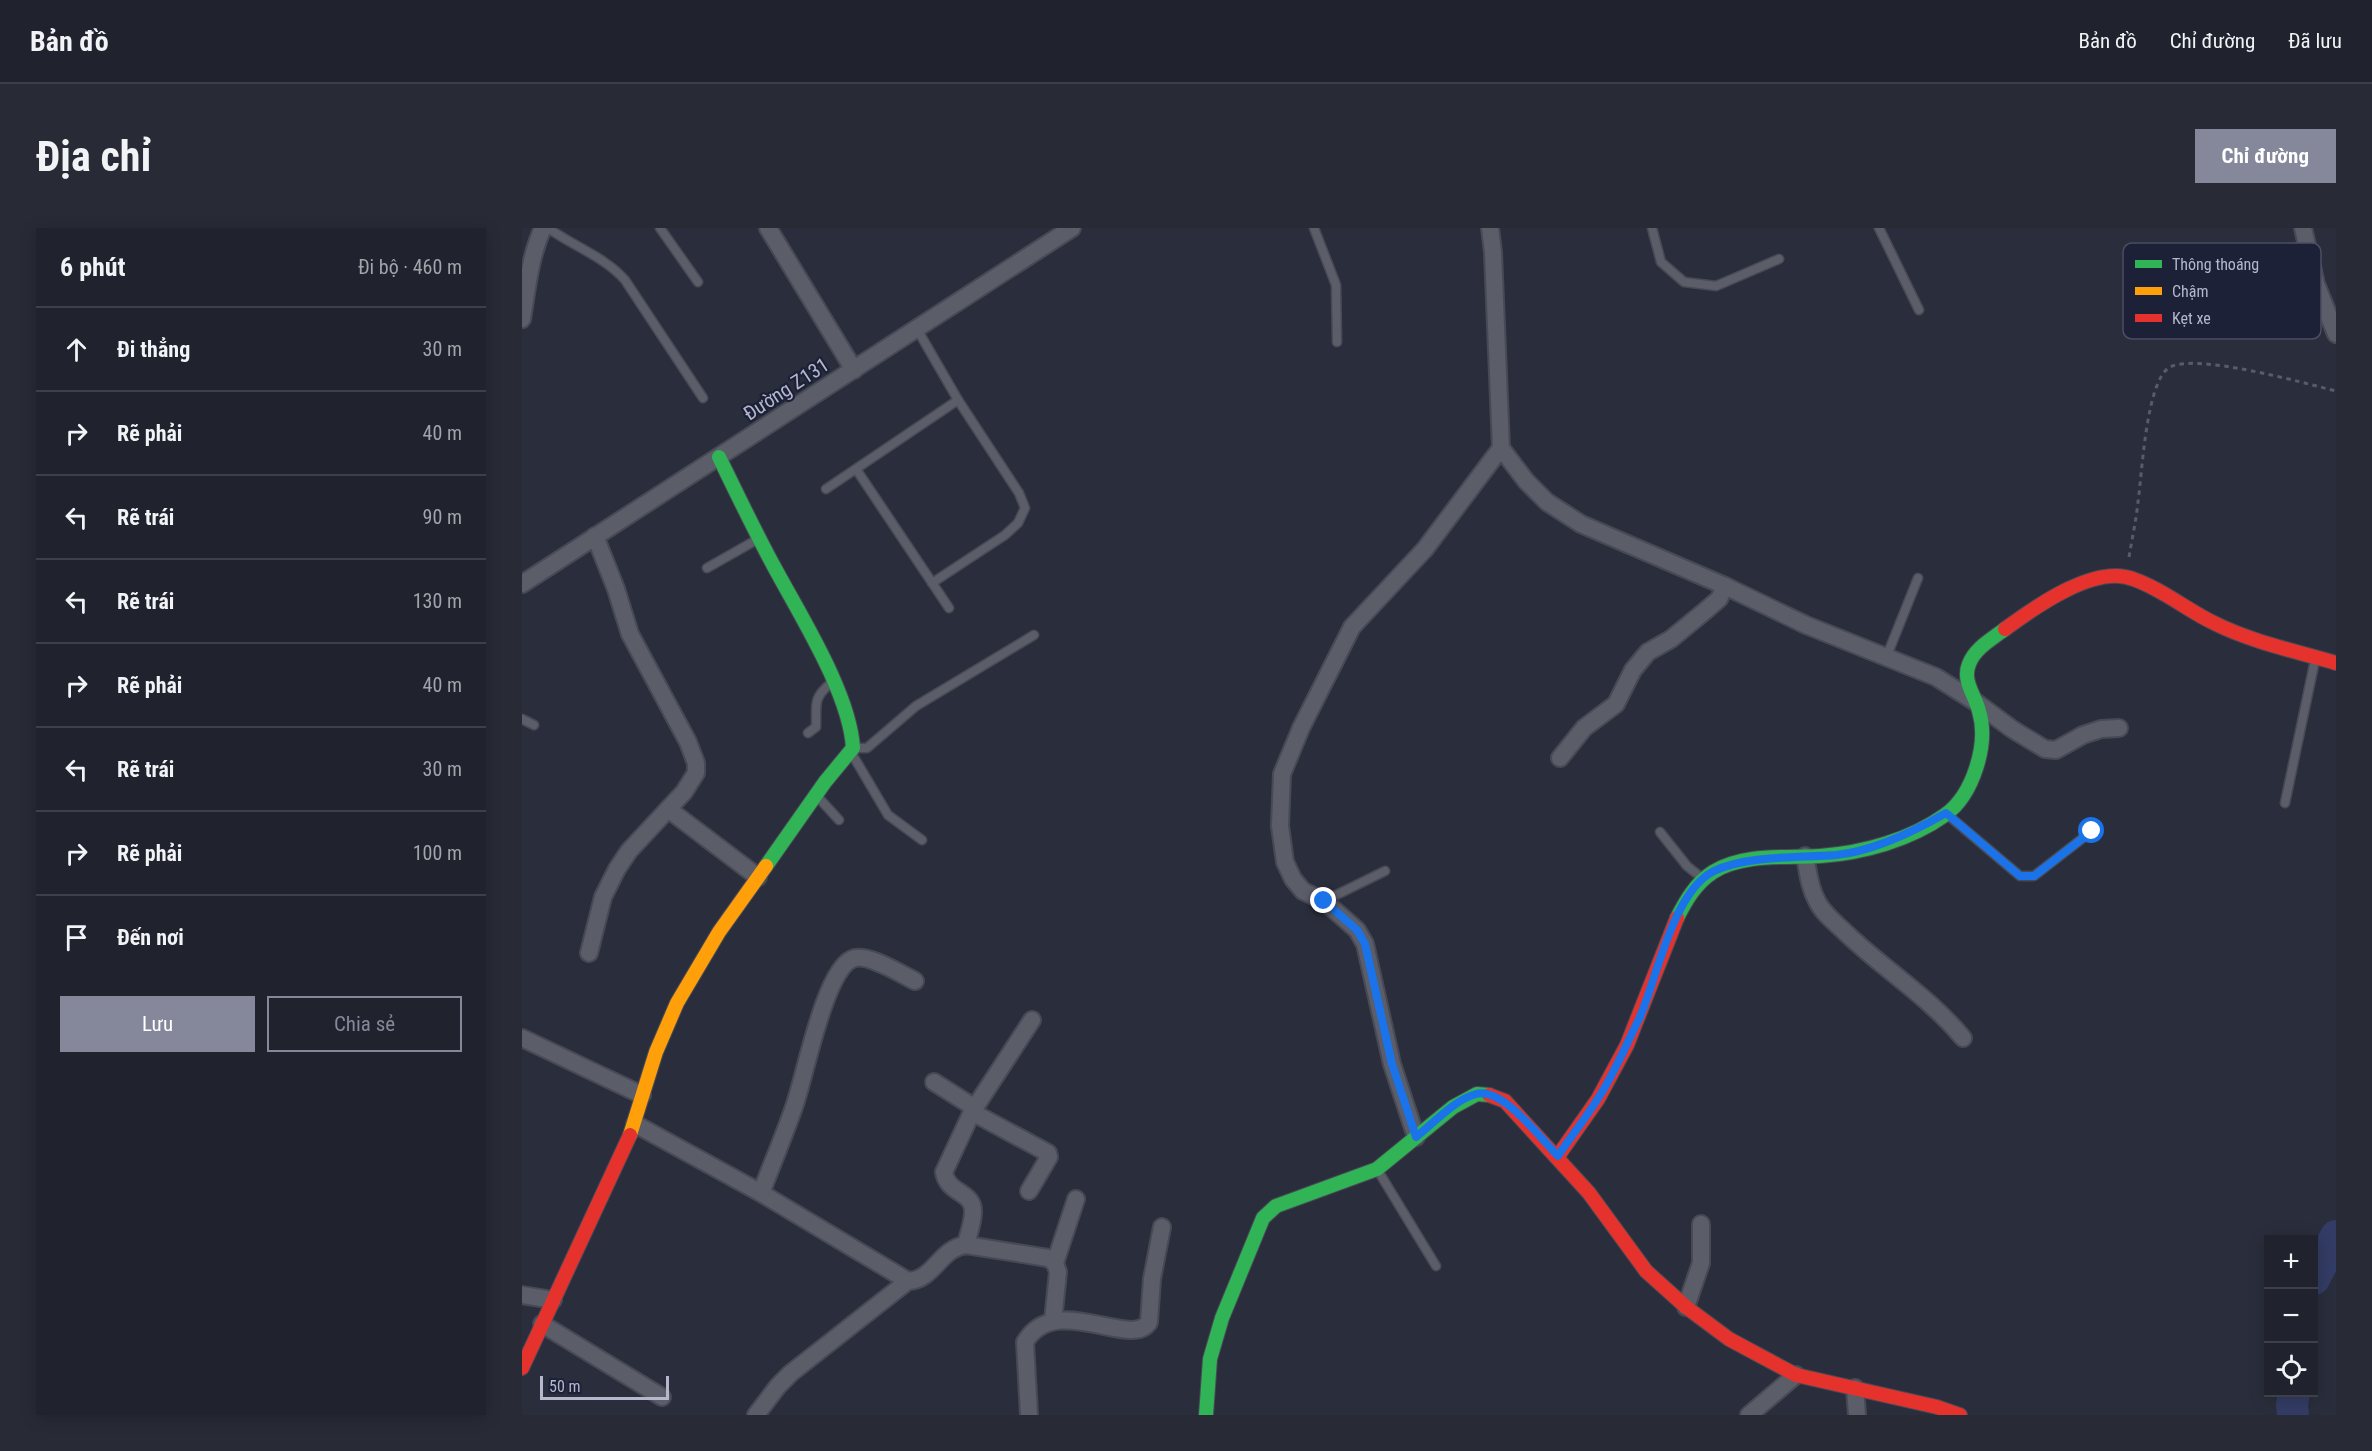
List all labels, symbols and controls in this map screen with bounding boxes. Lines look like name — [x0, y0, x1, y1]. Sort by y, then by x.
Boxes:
text: Bản đồ — [30, 25, 109, 58]
text: Bản đồ — [2079, 29, 2137, 53]
text: Chỉ đường — [2170, 29, 2255, 53]
text: Đã lưu — [2288, 29, 2342, 53]
button: Chỉ đường — [2195, 129, 2336, 183]
text: Địa chỉ — [36, 132, 151, 181]
legend — [2123, 243, 2321, 339]
text: 6 phút — [60, 252, 126, 282]
text: Đi bộ · 460 m — [358, 255, 462, 279]
text: Thông thoáng — [2172, 255, 2259, 274]
text: Chậm — [2172, 282, 2209, 301]
text: Kẹt xe — [2172, 309, 2211, 328]
icon: ahead — [60, 333, 93, 366]
text: Đi thẳng — [117, 337, 190, 362]
text: 30 m — [423, 337, 462, 361]
street label: Đường Z131 — [739, 353, 833, 425]
icon: right — [60, 417, 93, 450]
text: Rẽ phải — [117, 421, 182, 446]
text: 40 m — [423, 421, 462, 445]
icon: left — [60, 501, 93, 534]
text: Rẽ trái — [117, 505, 174, 530]
text: 90 m — [423, 505, 462, 529]
icon: left — [60, 585, 93, 618]
text: Rẽ trái — [117, 589, 174, 614]
text: 130 m — [413, 589, 462, 613]
icon: right — [60, 669, 93, 702]
text: Rẽ phải — [117, 673, 182, 698]
text: 40 m — [423, 673, 462, 697]
icon: left — [60, 753, 93, 786]
text: Rẽ trái — [117, 757, 174, 782]
text: 30 m — [423, 757, 462, 781]
route start — [2078, 817, 2104, 843]
icon: right — [60, 837, 93, 870]
text: Rẽ phải — [117, 841, 182, 866]
text: 100 m — [413, 841, 462, 865]
route end — [1310, 887, 1336, 913]
icon: arrive — [60, 921, 93, 954]
text: Đến nơi — [117, 925, 184, 950]
button: Lưu — [60, 996, 255, 1052]
button: Chia sẻ — [267, 996, 462, 1052]
map controls — [2264, 1235, 2318, 1397]
button: + — [2264, 1235, 2318, 1289]
button: − — [2264, 1289, 2318, 1343]
button: locate — [2264, 1343, 2318, 1397]
scale bar — [540, 1373, 669, 1400]
text: 50 m — [549, 1377, 581, 1396]

